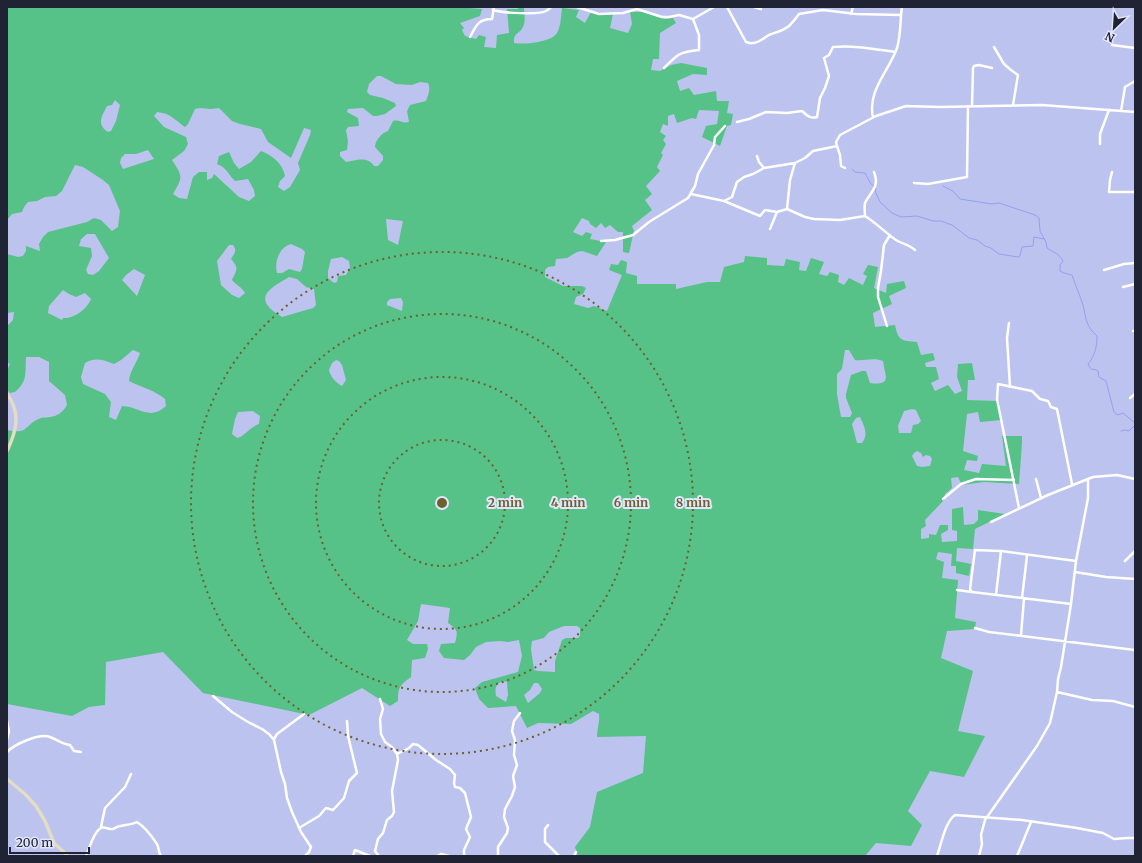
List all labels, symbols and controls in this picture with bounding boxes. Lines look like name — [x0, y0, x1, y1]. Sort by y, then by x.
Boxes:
north arrow — [1094, 8, 1134, 48]
text: N — [1103, 29, 1117, 45]
text: 2 min — [488, 495, 522, 510]
text: 4 min — [551, 495, 585, 510]
text: 6 min — [614, 495, 648, 510]
text: 8 min — [676, 495, 710, 510]
centre of rings — [435, 496, 449, 510]
scale bar — [10, 829, 89, 855]
text: 200 m — [16, 835, 53, 850]

